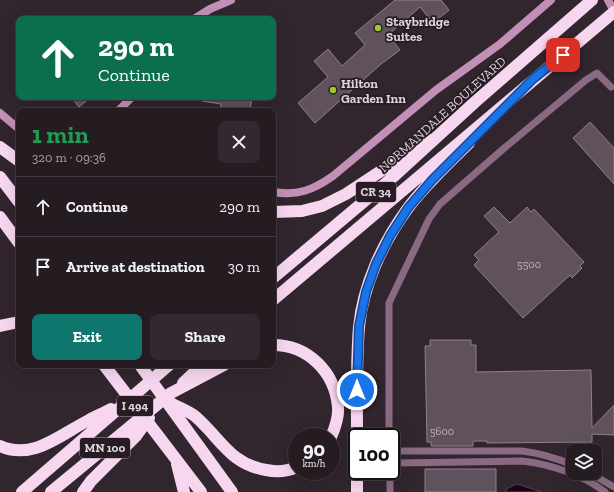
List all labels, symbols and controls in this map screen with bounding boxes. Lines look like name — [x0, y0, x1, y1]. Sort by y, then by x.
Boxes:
place label: Staybridge Suites — [386, 14, 450, 44]
marker: Staybridge Suites — [373, 23, 383, 33]
text: 290 m — [98, 30, 174, 63]
icon: ahead — [32, 32, 84, 84]
pin — [546, 38, 580, 72]
icon: arrive — [552, 44, 574, 66]
street label: NORMANDALE BOULEVARD — [376, 53, 509, 175]
text: Continue — [98, 64, 170, 86]
place label: Hilton Garden Inn — [341, 76, 406, 106]
marker: Hilton Garden Inn — [328, 85, 338, 95]
text: 1 min — [32, 120, 89, 149]
button: close — [218, 121, 260, 163]
text: 320 m · 09:36 — [32, 150, 106, 165]
road number: CR 34 — [356, 182, 396, 202]
icon: ahead — [32, 196, 54, 218]
text: Continue — [66, 198, 128, 216]
text: 290 m — [219, 198, 260, 216]
icon: arrive — [32, 256, 54, 278]
text: Arrive at destination — [66, 258, 205, 276]
text: 30 m — [228, 258, 260, 276]
house number: 5500 — [517, 258, 541, 271]
button: Exit — [32, 314, 142, 360]
button: Share — [150, 314, 260, 360]
position arrow — [336, 369, 378, 411]
road number: I 494 — [117, 396, 153, 416]
house number: 5600 — [430, 425, 454, 438]
speed limit sign: 100 — [348, 428, 400, 480]
text: 90 — [303, 437, 325, 461]
road number: MN 100 — [80, 438, 130, 458]
map controls — [566, 444, 602, 480]
button: layers — [566, 444, 602, 480]
text: km/h — [303, 458, 325, 470]

